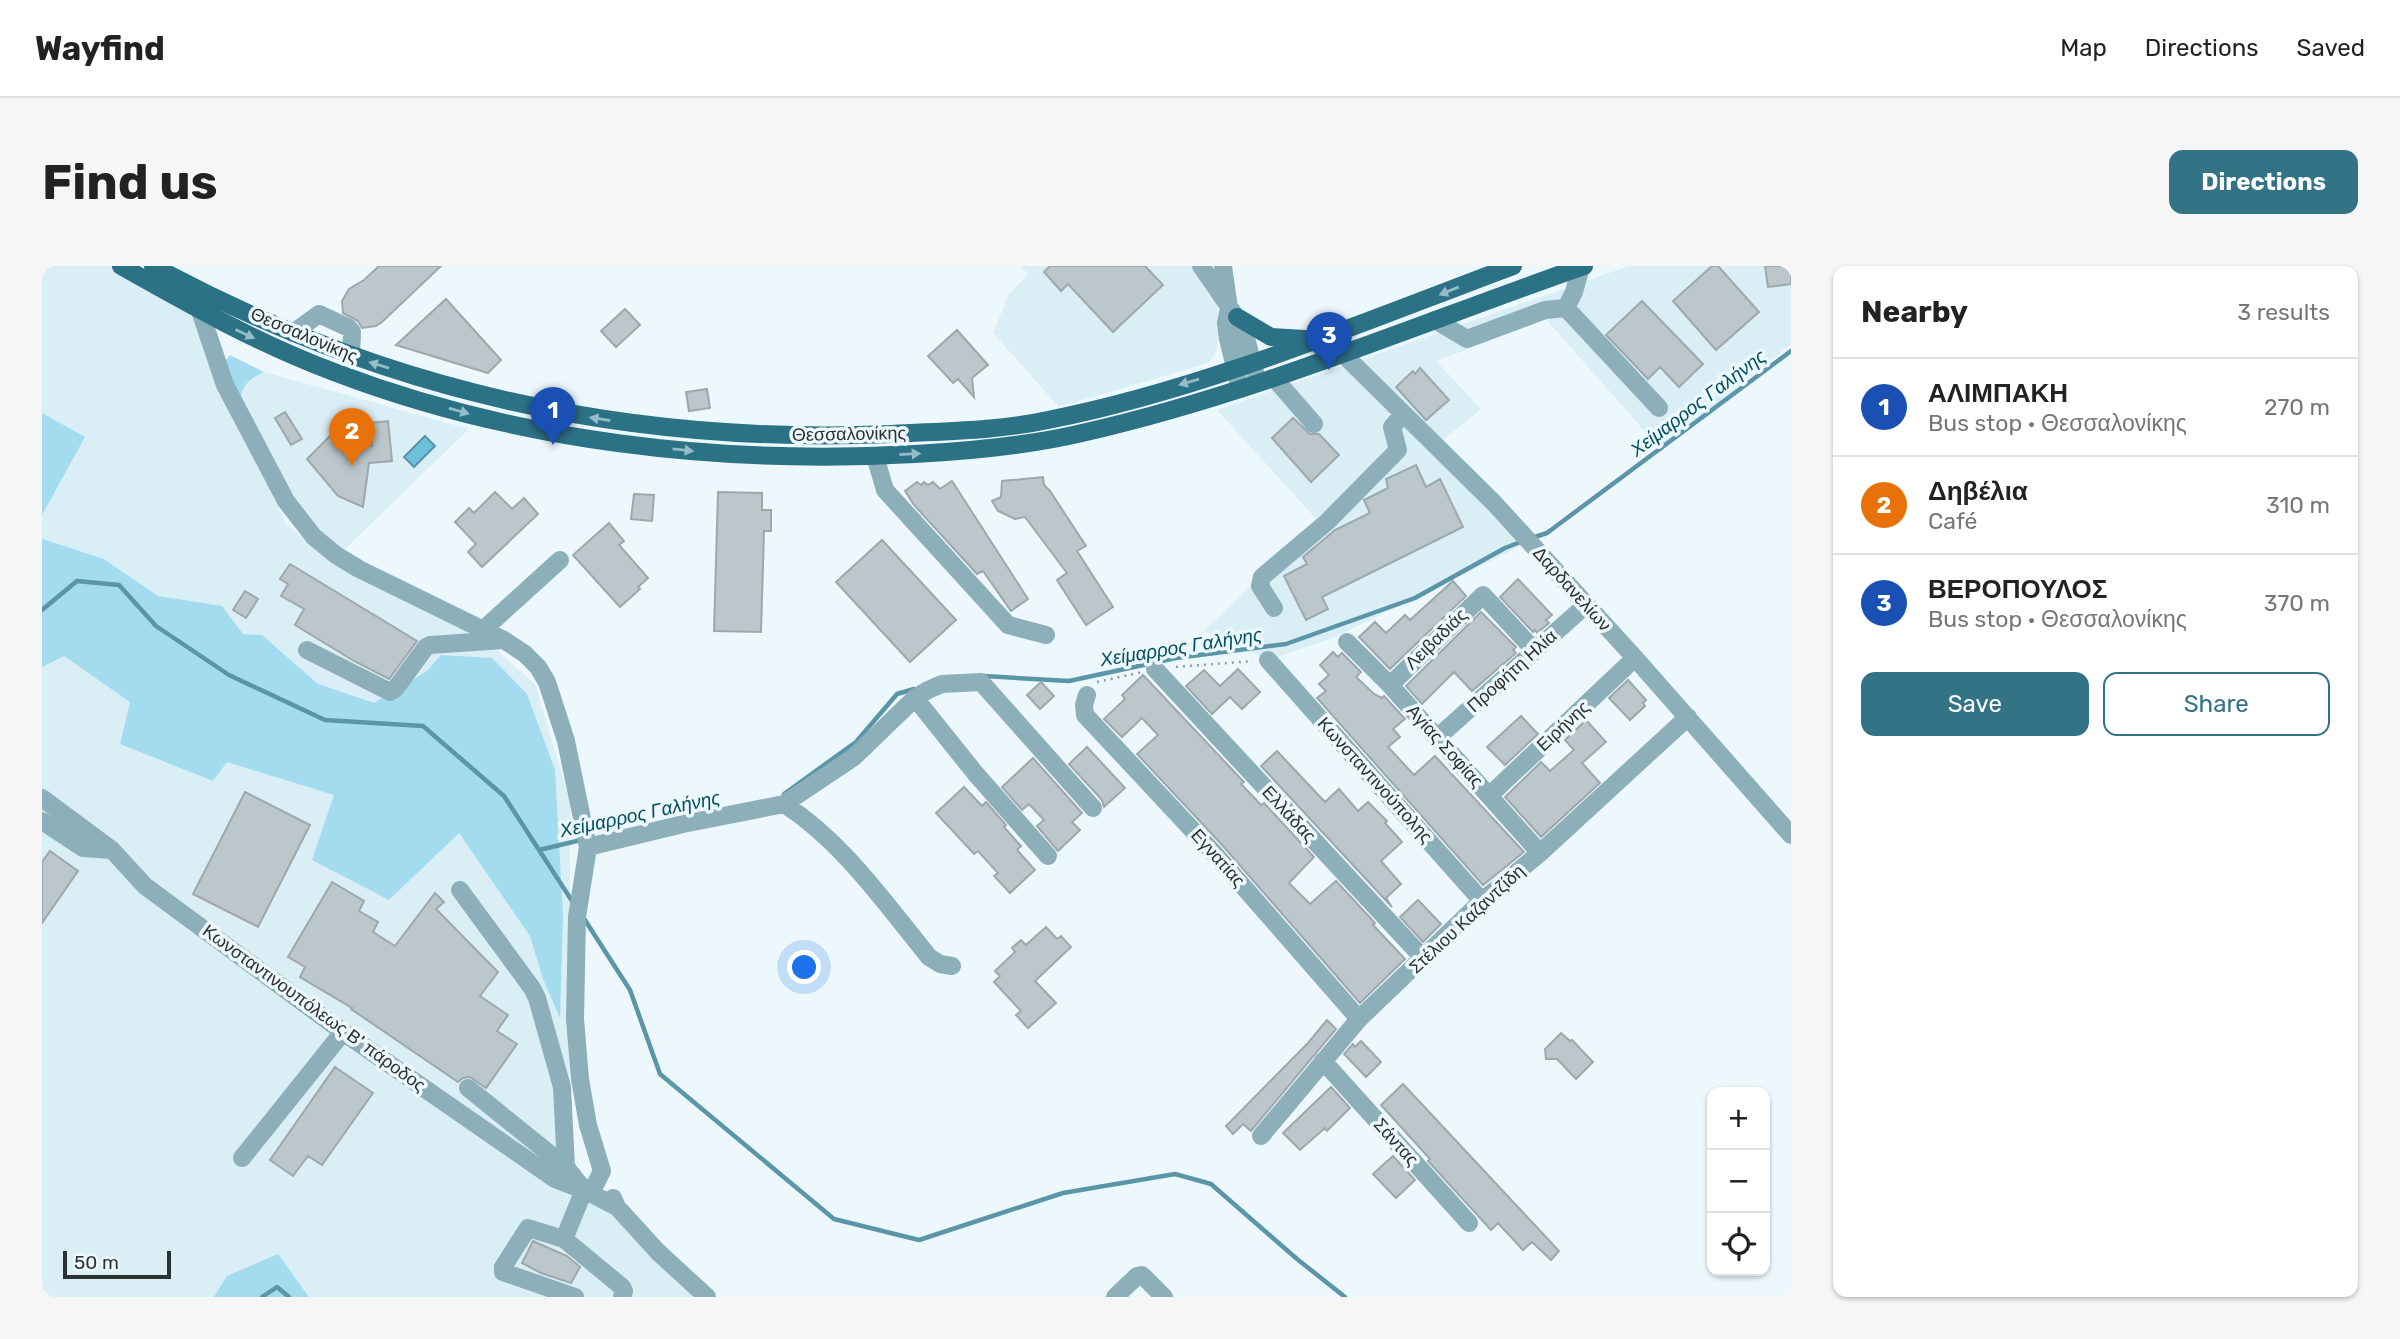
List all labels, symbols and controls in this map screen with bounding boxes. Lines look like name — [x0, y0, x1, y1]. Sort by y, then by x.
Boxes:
text: Wayfind — [35, 29, 165, 68]
text: Map — [2060, 34, 2107, 62]
text: Directions — [2145, 34, 2258, 62]
text: Saved — [2296, 34, 2365, 62]
button: Directions — [2169, 150, 2358, 214]
text: Find us — [42, 153, 218, 211]
one-way arrow — [1439, 285, 1460, 296]
text: Nearby — [1861, 294, 1968, 330]
text: 3 results — [2237, 298, 2330, 326]
street label: Θεσσαλονίκης — [247, 303, 361, 368]
pin: 3 — [1306, 312, 1352, 370]
one-way arrow — [235, 329, 256, 340]
water label: Χείμαρρος Γαλήνης — [1625, 344, 1771, 462]
one-way arrow — [369, 360, 390, 370]
one-way arrow — [1178, 378, 1199, 388]
text: ΑΛΙΜΠΑΚΗ — [1928, 378, 2068, 409]
pin: 1 — [530, 387, 576, 445]
text: 1 — [1878, 393, 1890, 421]
text: 270 m — [2264, 393, 2330, 421]
one-way arrow — [449, 407, 470, 417]
pin: 2 — [329, 408, 375, 466]
text: Bus stop · Θεσσαλονίκης — [1928, 409, 2187, 437]
one-way arrow — [589, 413, 611, 424]
street label: Θεσσαλονίκης — [792, 422, 907, 446]
one-way arrow — [672, 444, 694, 455]
one-way arrow — [899, 449, 921, 460]
text: Δηβέλια — [1928, 476, 2028, 507]
text: 2 — [1877, 491, 1891, 519]
text: 310 m — [2266, 491, 2330, 519]
text: Café — [1928, 507, 1977, 535]
street label: Δαρδανελίων — [1528, 542, 1616, 636]
text: ΒΕΡΟΠΟΥΛΟΣ — [1928, 574, 2107, 605]
text: 3 — [1876, 589, 1892, 617]
text: 370 m — [2264, 589, 2330, 617]
street label: Λειβαδιάς — [1400, 604, 1472, 674]
text: Bus stop · Θεσσαλονίκης — [1928, 605, 2187, 633]
water label: Χείμαρρος Γαλήνης — [1097, 623, 1264, 671]
street label: Προφήτη Ηλία — [1463, 625, 1561, 717]
button: Save — [1861, 672, 2089, 736]
button: Share — [2103, 672, 2330, 736]
street label: Ειρήνης — [1532, 696, 1594, 756]
street label: Αγίας Σοφίας — [1402, 700, 1488, 792]
street label: Κωνσταντινούπολης — [1313, 713, 1437, 848]
street label: Ελλάδας — [1257, 781, 1321, 847]
water label: Χείμαρρος Γαλήνης — [557, 786, 723, 842]
street label: Εγνατίας — [1186, 824, 1250, 892]
street label: Στέλιου Καζαντζίδη — [1405, 860, 1529, 978]
street label: Κωνσταντινουπόλεως Β' πάροδος — [198, 920, 430, 1097]
your location — [787, 950, 821, 984]
map controls — [1707, 1087, 1770, 1276]
button: + — [1707, 1087, 1770, 1150]
street label: Σάντας — [1369, 1114, 1423, 1171]
button: − — [1707, 1150, 1770, 1213]
button: locate — [1707, 1213, 1770, 1276]
scale bar — [63, 1248, 172, 1280]
text: 50 m — [74, 1251, 119, 1274]

